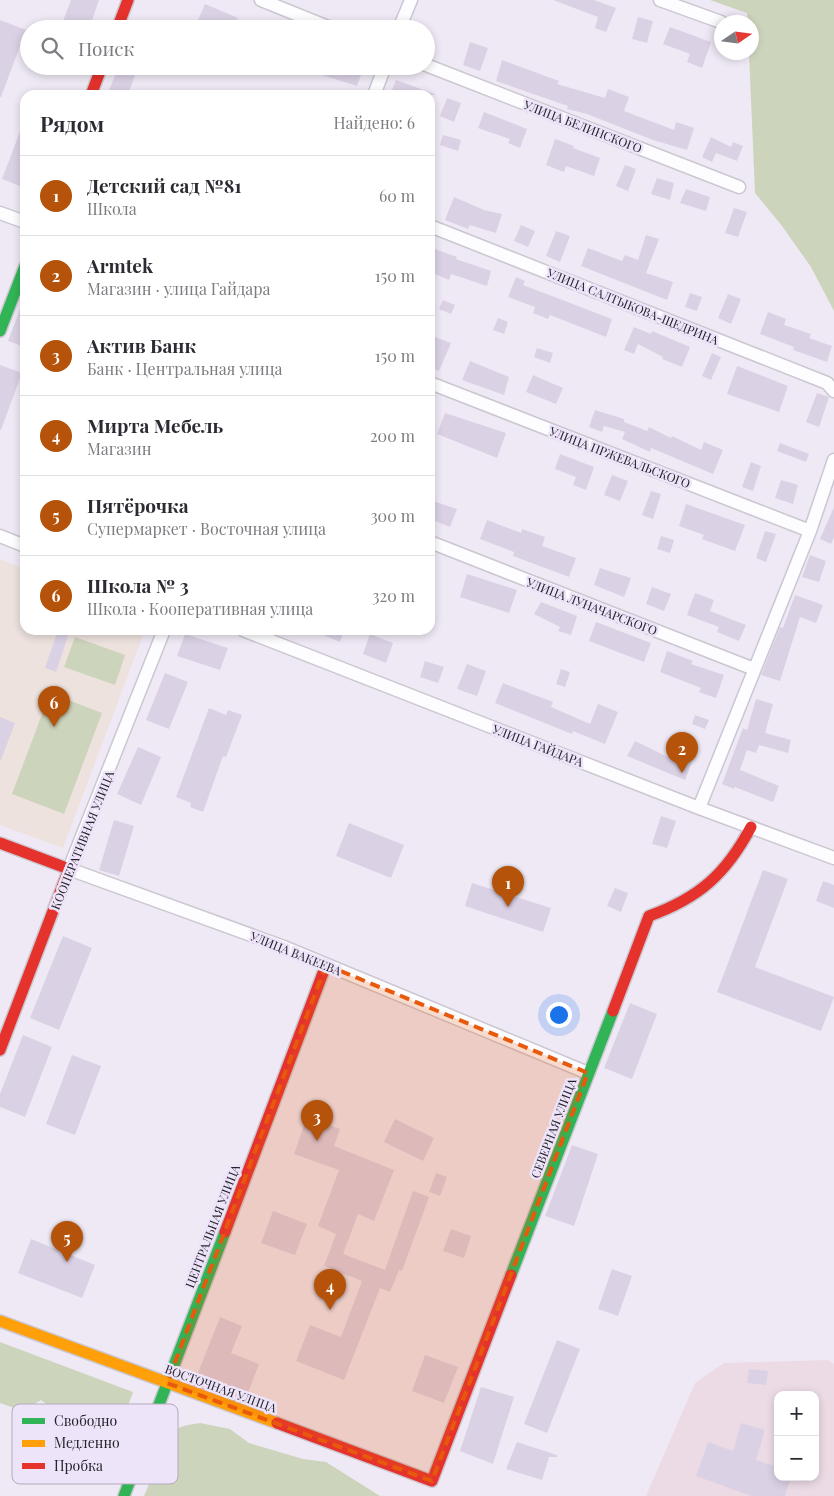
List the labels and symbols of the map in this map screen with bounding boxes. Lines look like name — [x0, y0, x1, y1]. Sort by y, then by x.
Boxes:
north arrow — [714, 15, 759, 60]
street label: УЛИЦА БЕЛИНСКОГО — [521, 96, 644, 156]
street label: УЛИЦА САЛТЫКОВА-ЩЕДРИНА — [544, 264, 721, 348]
street label: УЛИЦА ПРЖЕВАЛЬСКОГО — [546, 422, 693, 491]
street label: УЛИЦА ЛУНАЧАРСКОГО — [523, 573, 660, 638]
pin: 6 — [38, 686, 70, 727]
street label: УЛИЦА ГАЙДАРА — [489, 720, 586, 770]
pin: 2 — [666, 732, 698, 773]
street label: КООПЕРАТИВНАЯ УЛИЦА — [47, 768, 117, 912]
pin: 1 — [492, 866, 524, 907]
street label: УЛИЦА ВАКЕЕВА — [247, 927, 344, 979]
your location — [546, 1002, 572, 1028]
street label: СЕВЕРНАЯ УЛИЦА — [527, 1075, 580, 1180]
pin: 3 — [301, 1100, 333, 1141]
street label: ЦЕНТРАЛЬНАЯ УЛИЦА — [181, 1162, 243, 1290]
pin: 5 — [51, 1221, 83, 1262]
pin: 4 — [314, 1269, 346, 1310]
street label: ВОСТОЧНАЯ УЛИЦА — [163, 1360, 279, 1416]
legend — [12, 1404, 178, 1484]
text: Свободно — [54, 1411, 118, 1430]
text: Медленно — [54, 1433, 120, 1452]
text: Пробка — [54, 1456, 103, 1475]

